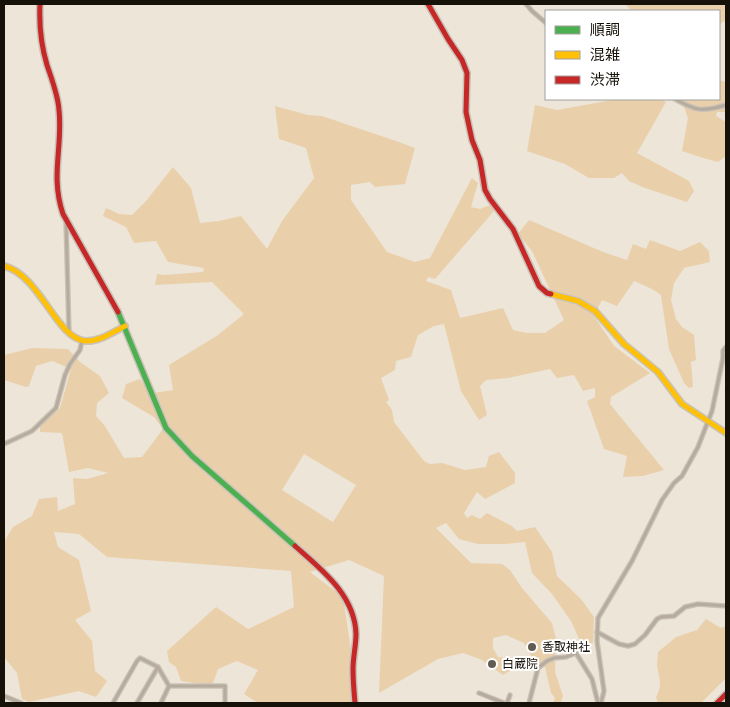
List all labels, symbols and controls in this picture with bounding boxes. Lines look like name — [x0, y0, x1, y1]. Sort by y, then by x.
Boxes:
legend — [545, 10, 720, 100]
text: 順調 — [590, 21, 620, 39]
text: 混雑 — [590, 46, 620, 64]
text: 渋滞 — [590, 71, 620, 89]
place label: 香取神社 — [542, 640, 590, 654]
marker: 香取神社 — [526, 641, 538, 653]
place label: 白蔵院 — [502, 657, 538, 671]
marker: 白蔵院 — [486, 658, 498, 670]

